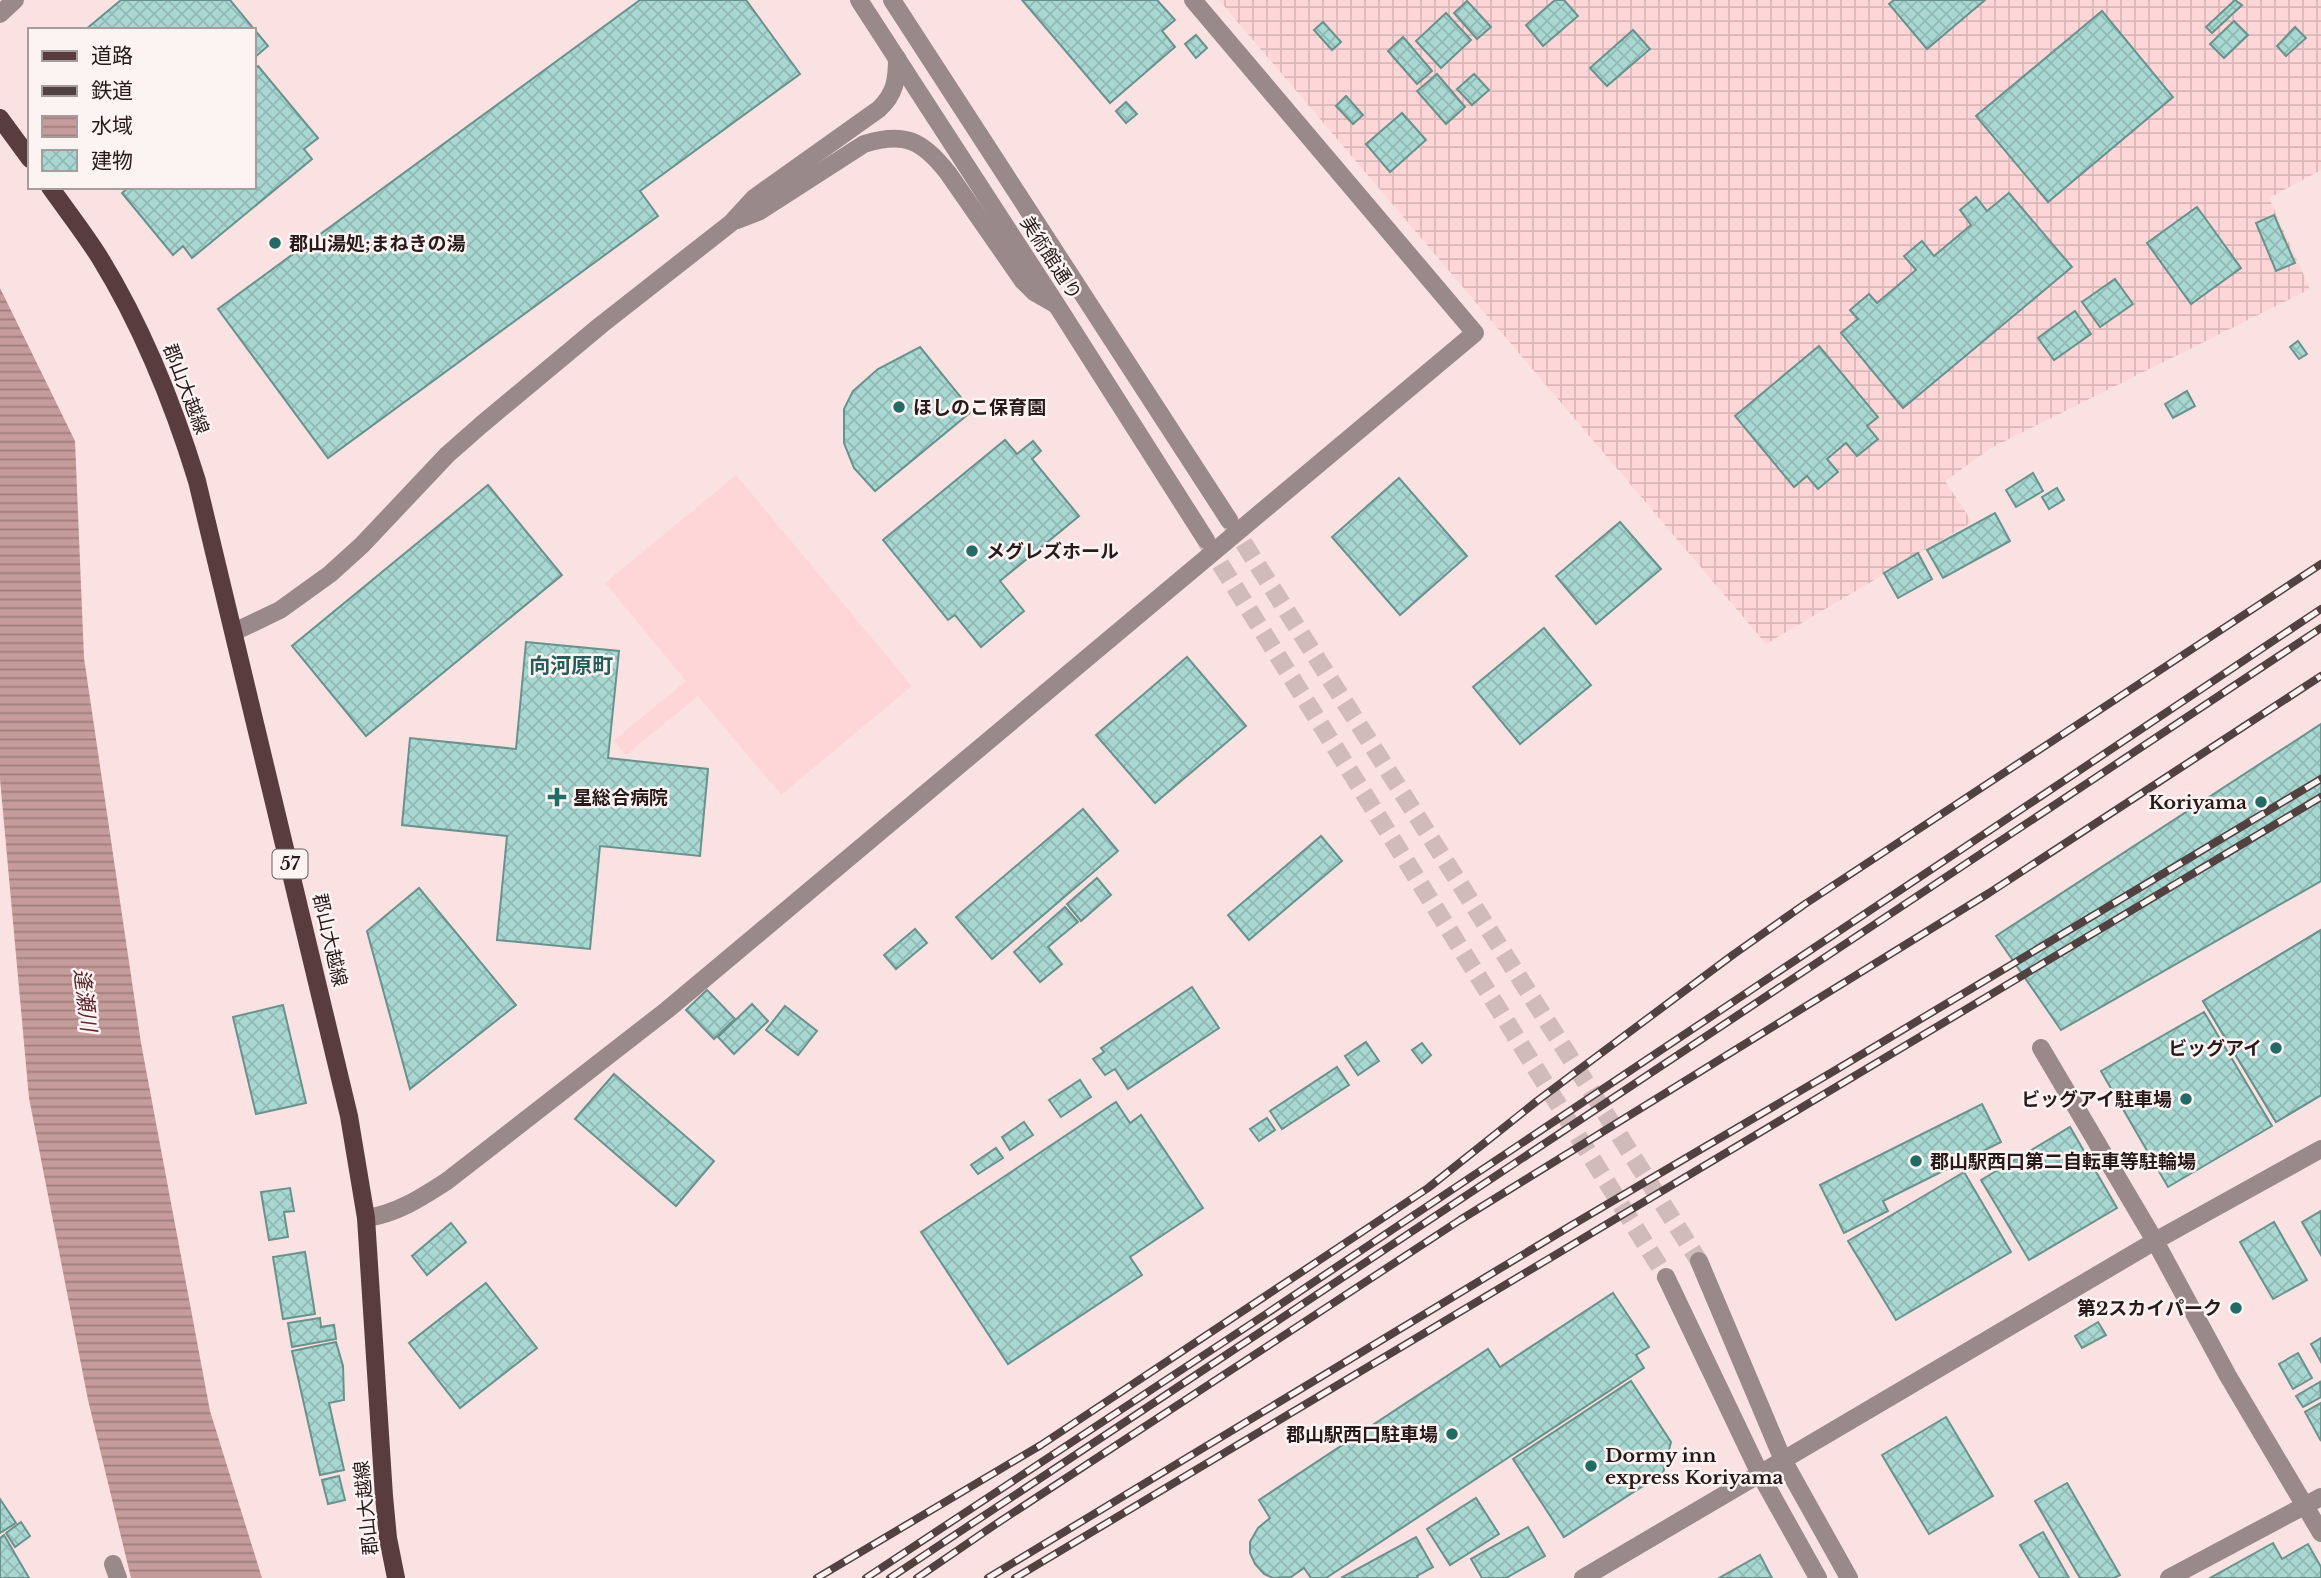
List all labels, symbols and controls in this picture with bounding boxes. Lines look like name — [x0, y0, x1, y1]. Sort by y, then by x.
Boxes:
legend — [28, 28, 256, 189]
text: 道路 — [91, 43, 133, 69]
text: 鉄道 — [91, 78, 133, 104]
text: 水域 — [91, 113, 133, 139]
text: 建物 — [91, 148, 133, 174]
street label: 美術館通り — [1015, 212, 1087, 304]
place label: 郡山湯処;まねきの湯 — [289, 232, 466, 255]
marker: 郡山湯処;まねきの湯 — [267, 235, 283, 251]
street label: 郡山大越線 — [158, 341, 214, 437]
place label: ほしのこ保育園 — [913, 396, 1046, 419]
marker: ほしのこ保育園 — [891, 399, 907, 415]
place label: メグレズホール — [986, 540, 1119, 563]
marker: メグレズホール — [964, 543, 980, 559]
district label: 向河原町 — [529, 653, 613, 679]
place label: 星総合病院 — [573, 786, 668, 809]
marker: 星総合病院 — [547, 787, 567, 807]
place label: Koriyama — [2148, 791, 2247, 814]
marker: Koriyama — [2253, 794, 2269, 810]
road number: 57 — [272, 850, 308, 878]
street label: 郡山大越線 — [308, 891, 352, 989]
water label: 逢瀬川 — [68, 967, 102, 1035]
place label: ビッグアイ — [2168, 1037, 2262, 1060]
marker: ビッグアイ — [2268, 1040, 2284, 1056]
place label: ビッグアイ駐車場 — [2021, 1088, 2172, 1111]
marker: ビッグアイ駐車場 — [2178, 1091, 2194, 1107]
place label: 郡山駅西口第二自転車等駐輪場 — [1930, 1150, 2196, 1173]
marker: 郡山駅西口第二自転車等駐輪場 — [1908, 1153, 1924, 1169]
place label: 第2スカイパーク — [2077, 1297, 2222, 1320]
marker: 第2スカイパーク — [2228, 1300, 2244, 1316]
place label: 郡山駅西口駐車場 — [1286, 1423, 1438, 1446]
marker: 郡山駅西口駐車場 — [1444, 1426, 1460, 1442]
place label: Dormy inn express Koriyama — [1605, 1444, 1783, 1489]
marker: Dormy inn express Koriyama — [1583, 1458, 1599, 1474]
street label: 郡山大越線 — [350, 1460, 382, 1556]

